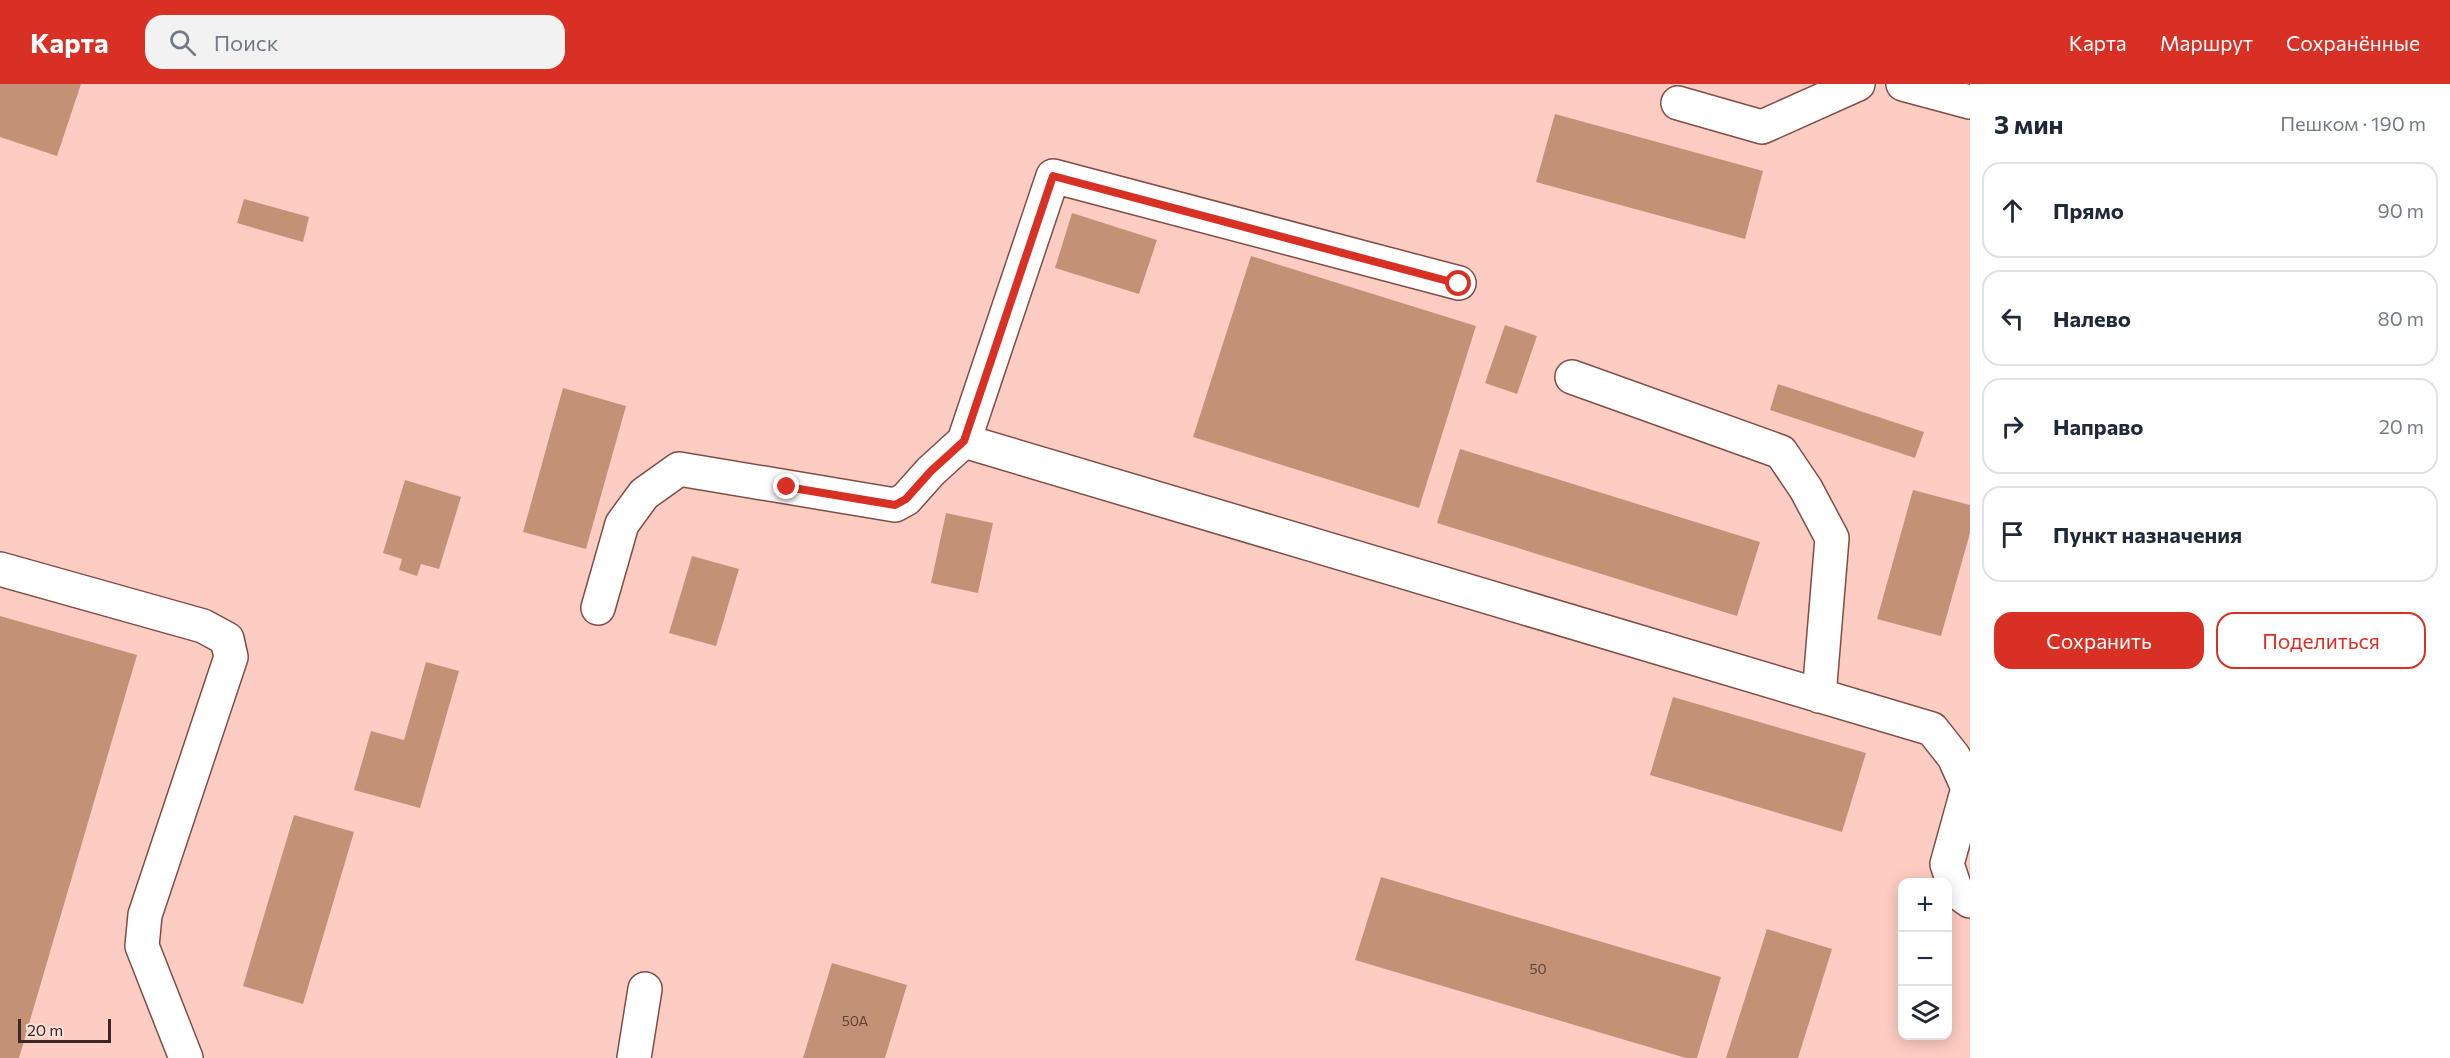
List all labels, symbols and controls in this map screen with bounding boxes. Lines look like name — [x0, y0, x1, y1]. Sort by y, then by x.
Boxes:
search box — [145, 15, 565, 69]
text: Карта — [30, 25, 109, 59]
icon: search — [166, 26, 199, 59]
text: Поиск — [214, 29, 278, 56]
text: Карта — [2069, 30, 2127, 55]
text: Маршрут — [2160, 30, 2253, 55]
text: Сохранённые — [2286, 30, 2420, 55]
text: 3 мин — [1994, 108, 2064, 139]
text: Пешком · 190 m — [2280, 111, 2426, 135]
icon: ahead — [1996, 194, 2029, 227]
text: Прямо — [2053, 197, 2124, 224]
text: 90 m — [2378, 198, 2424, 222]
route start — [1445, 270, 1471, 296]
icon: left — [1996, 302, 2029, 335]
text: Налево — [2053, 305, 2131, 332]
text: 80 m — [2378, 306, 2424, 330]
icon: right — [1996, 410, 2029, 443]
text: Направо — [2053, 413, 2143, 440]
text: 20 m — [2379, 414, 2424, 438]
route end — [773, 473, 799, 499]
icon: arrive — [1996, 518, 2029, 551]
text: Пункт назначения — [2053, 521, 2242, 548]
button: Сохранить — [1994, 612, 2204, 669]
button: Поделиться — [2216, 612, 2426, 669]
map controls — [1898, 878, 1952, 1040]
button: + — [1898, 878, 1952, 932]
button: − — [1898, 932, 1952, 986]
house number: 50 — [1529, 960, 1547, 977]
button: layers — [1898, 986, 1952, 1040]
house number: 50А — [842, 1012, 869, 1029]
scale bar — [18, 1016, 111, 1044]
text: 20 m — [27, 1020, 63, 1039]

